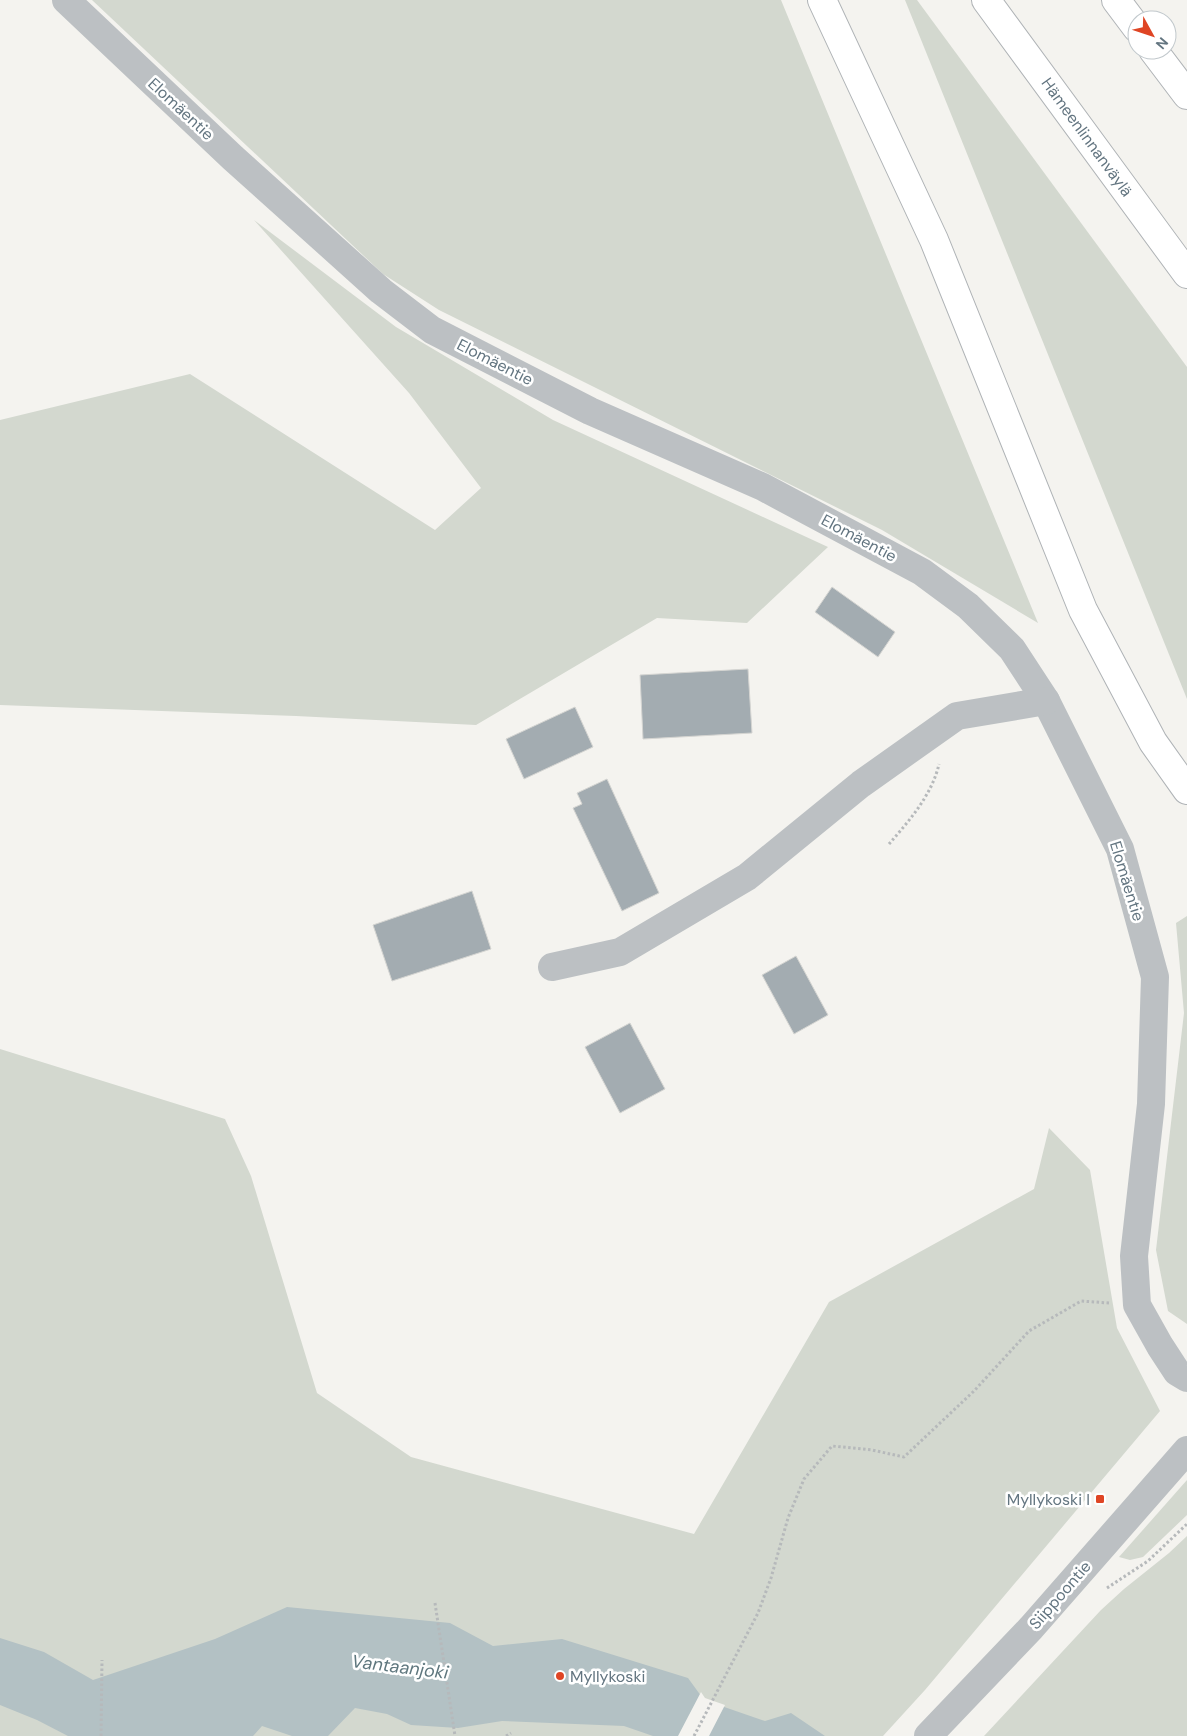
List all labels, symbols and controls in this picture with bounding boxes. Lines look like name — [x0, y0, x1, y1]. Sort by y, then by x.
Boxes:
north arrow — [1127, 10, 1177, 60]
text: N — [1152, 34, 1172, 53]
street label: Elomäentie — [144, 73, 218, 145]
street label: Hämeenlinnanväylä — [1037, 73, 1137, 201]
street label: Elomäentie — [453, 334, 537, 390]
street label: Elomäentie — [818, 509, 900, 567]
street label: Elomäentie — [1105, 838, 1149, 924]
place label: Myllykoski I — [1007, 1489, 1090, 1510]
marker: Myllykoski I — [1094, 1493, 1106, 1505]
street label: Siippoontie — [1024, 1556, 1096, 1634]
water label: Vantaanjoki — [350, 1649, 450, 1685]
place label: Myllykoski — [570, 1666, 645, 1687]
marker: Myllykoski — [554, 1670, 566, 1682]

